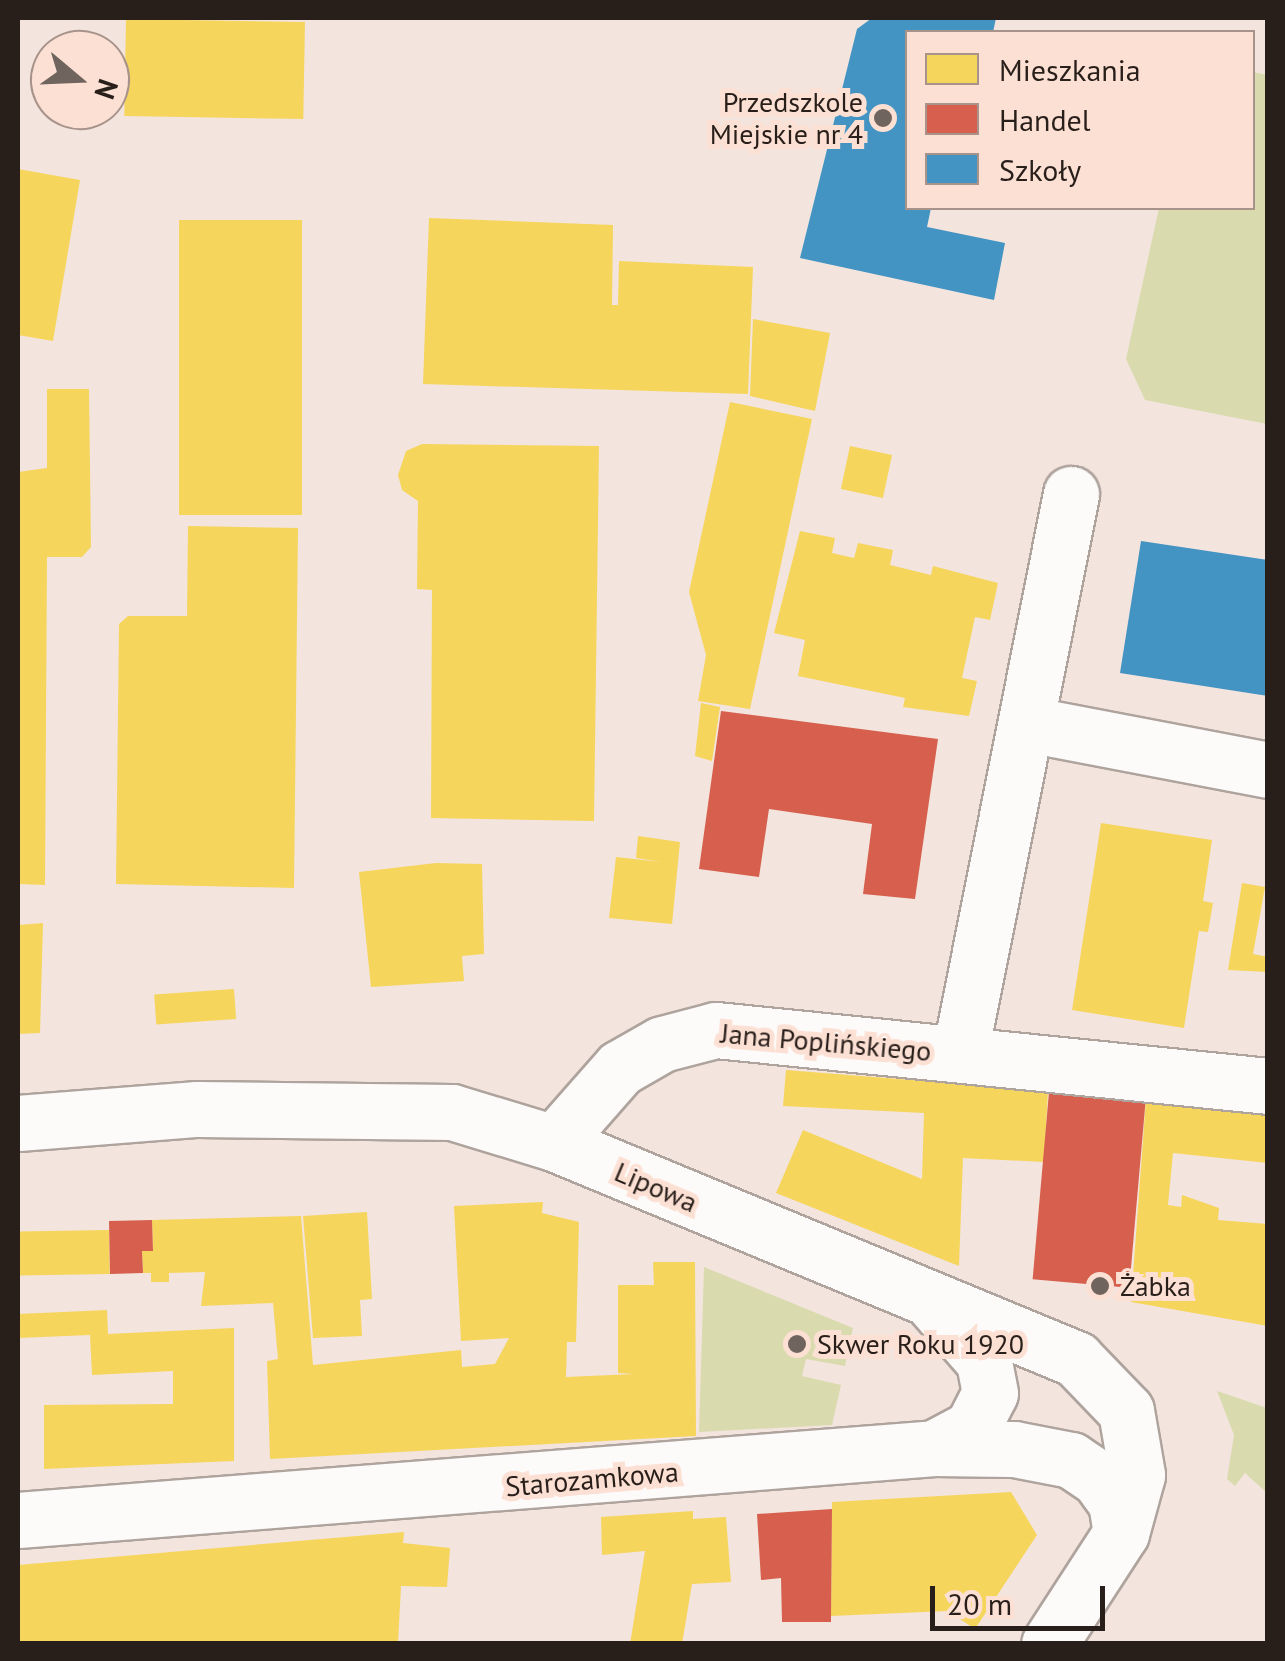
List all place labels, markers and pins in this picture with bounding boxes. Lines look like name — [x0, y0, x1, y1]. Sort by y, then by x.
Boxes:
place label: Przedszkole Miejskie nr 4 — [710, 85, 863, 151]
marker: Przedszkole Miejskie nr 4 — [872, 107, 894, 129]
place label: Żabka — [1120, 1269, 1191, 1303]
marker: Żabka — [1089, 1275, 1111, 1297]
place label: Skwer Roku 1920 — [817, 1327, 1024, 1361]
marker: Skwer Roku 1920 — [786, 1333, 808, 1355]

